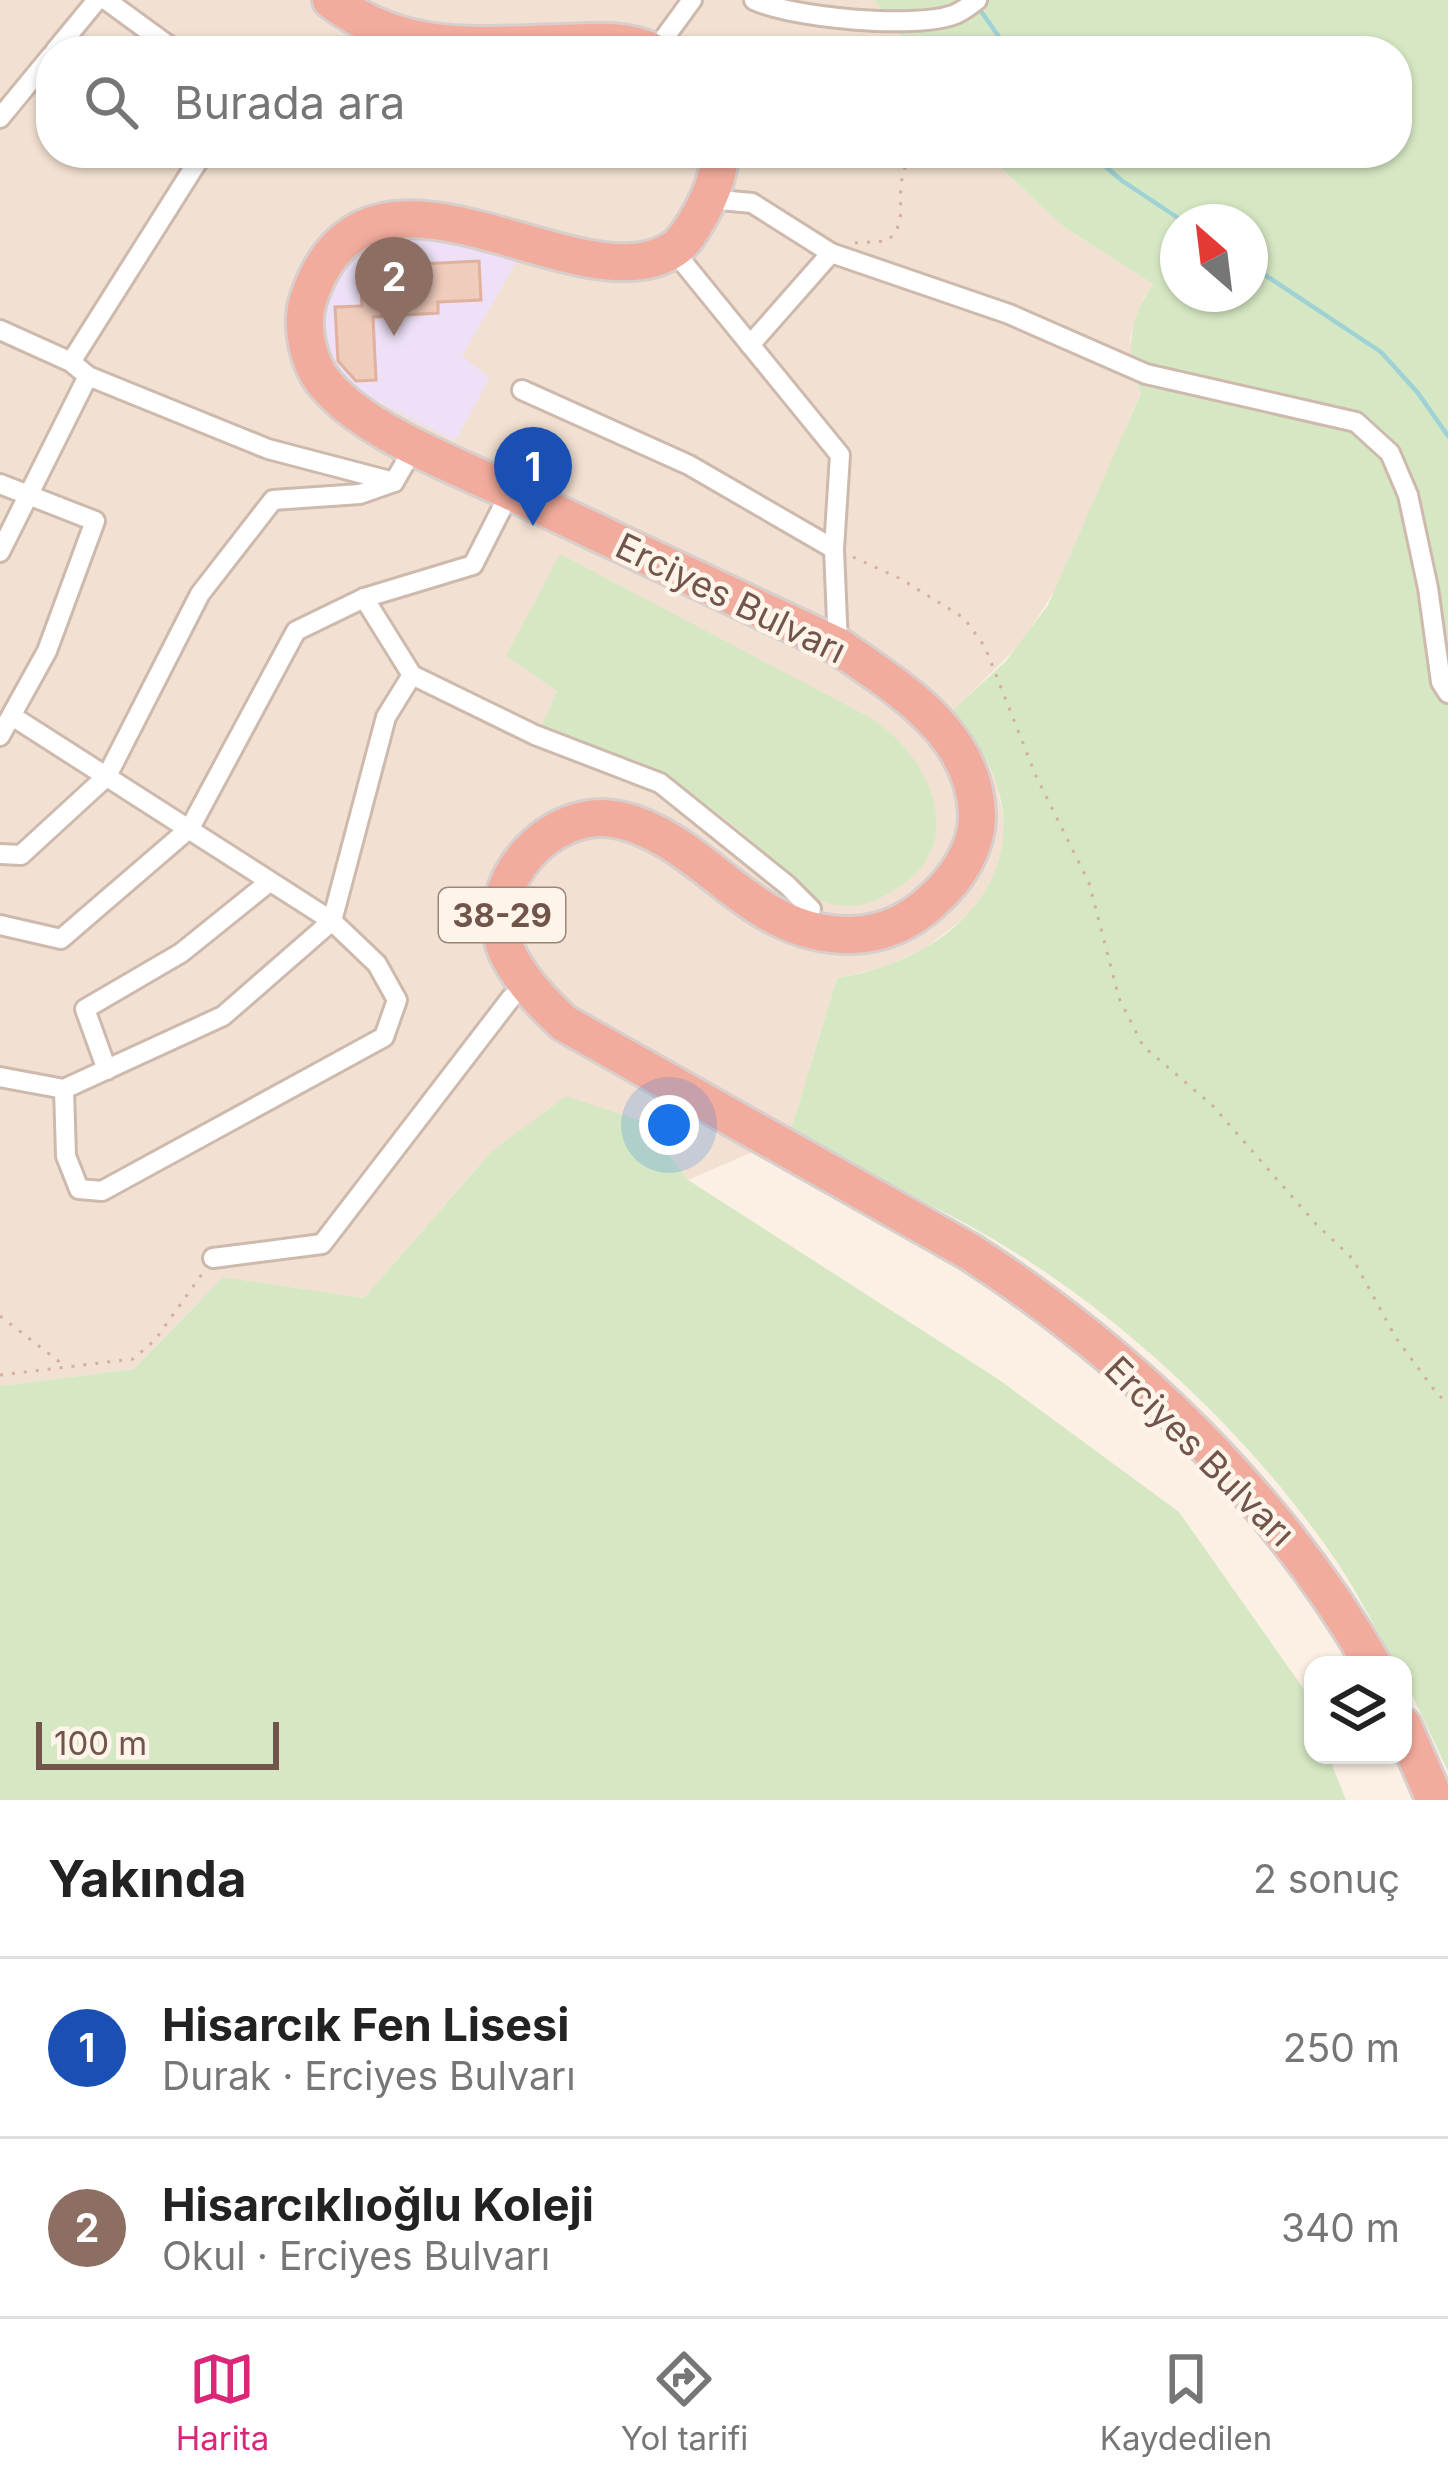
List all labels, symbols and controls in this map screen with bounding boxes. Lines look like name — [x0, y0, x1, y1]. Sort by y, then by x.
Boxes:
search box — [36, 36, 1412, 168]
icon: search — [78, 69, 144, 135]
text: Burada ara — [174, 75, 405, 130]
north arrow — [1160, 204, 1268, 312]
pin: 2 — [355, 237, 433, 336]
pin: 1 — [494, 427, 572, 526]
street label: Erciyes Bulvarı — [609, 523, 853, 673]
road number: 38-29 — [439, 888, 565, 942]
your location — [639, 1095, 699, 1155]
street label: Erciyes Bulvarı — [1096, 1347, 1304, 1555]
map controls — [1304, 1656, 1412, 1764]
button: layers — [1304, 1656, 1412, 1764]
scale bar — [36, 1716, 279, 1769]
text: 100 m — [54, 1723, 147, 1763]
text: Yakında — [48, 1848, 247, 1909]
text: 2 sonuç — [1253, 1855, 1400, 1902]
text: Hisarcık Fen Lisesi — [162, 1997, 569, 2052]
text: 1 — [79, 2024, 95, 2071]
text: 250 m — [1283, 2024, 1400, 2071]
text: Durak · Erciyes Bulvarı — [162, 2052, 576, 2099]
text: Hisarcıklıoğlu Koleji — [162, 2177, 594, 2232]
text: 2 — [75, 2204, 99, 2251]
text: 340 m — [1281, 2204, 1400, 2251]
text: Okul · Erciyes Bulvarı — [162, 2232, 550, 2279]
tab: Harita — [176, 2346, 269, 2458]
tab: Yol tarifi — [621, 2346, 748, 2458]
tab: Kaydedilen — [1100, 2346, 1272, 2458]

